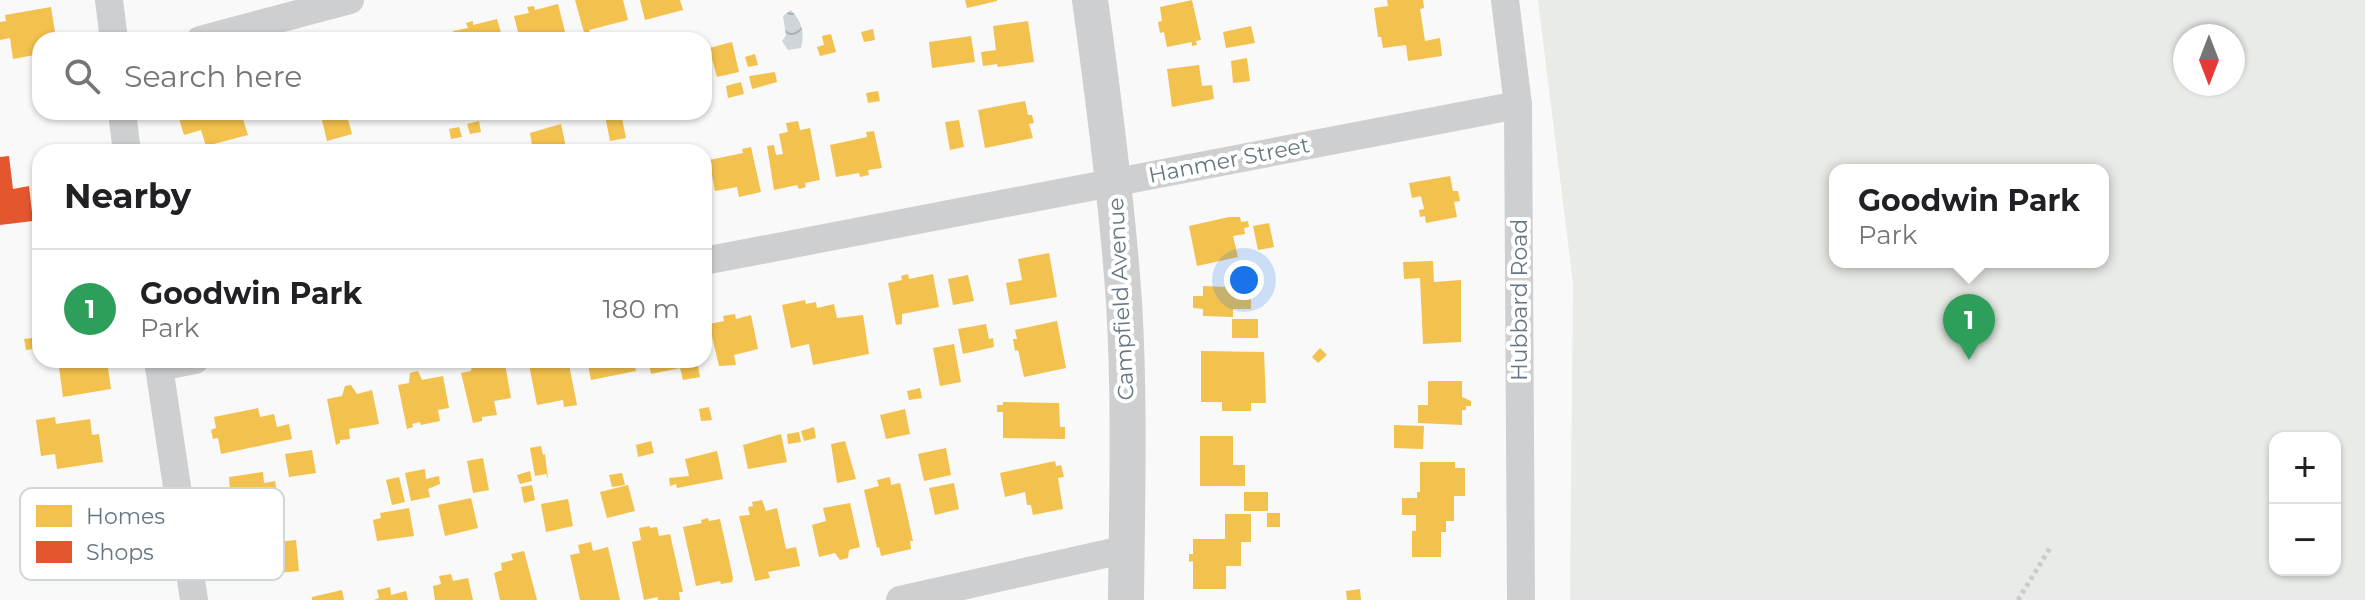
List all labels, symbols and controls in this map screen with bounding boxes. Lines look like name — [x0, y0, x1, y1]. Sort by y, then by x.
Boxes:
north arrow — [2173, 24, 2245, 96]
search box — [32, 32, 712, 120]
icon: search — [60, 54, 104, 98]
text: Search here — [124, 58, 302, 95]
street label: Hanmer Street — [1146, 131, 1312, 189]
popup — [1829, 164, 2109, 268]
text: Nearby — [64, 175, 191, 217]
text: Goodwin Park — [1858, 182, 2080, 219]
street label: Campfield Avenue — [1102, 197, 1140, 401]
street label: Hubbard Road — [1506, 219, 1533, 381]
text: Park — [1858, 219, 1917, 251]
your location — [1224, 260, 1264, 300]
text: Goodwin Park — [140, 275, 362, 312]
text: 1 — [85, 293, 95, 325]
text: 180 m — [602, 293, 680, 325]
pin: 1 — [1943, 294, 1995, 360]
text: Park — [140, 312, 199, 344]
map controls — [2269, 432, 2341, 576]
button: + — [2269, 432, 2341, 504]
legend — [20, 488, 284, 580]
text: Homes — [86, 503, 165, 530]
button: − — [2269, 504, 2341, 576]
text: Shops — [86, 539, 154, 566]

